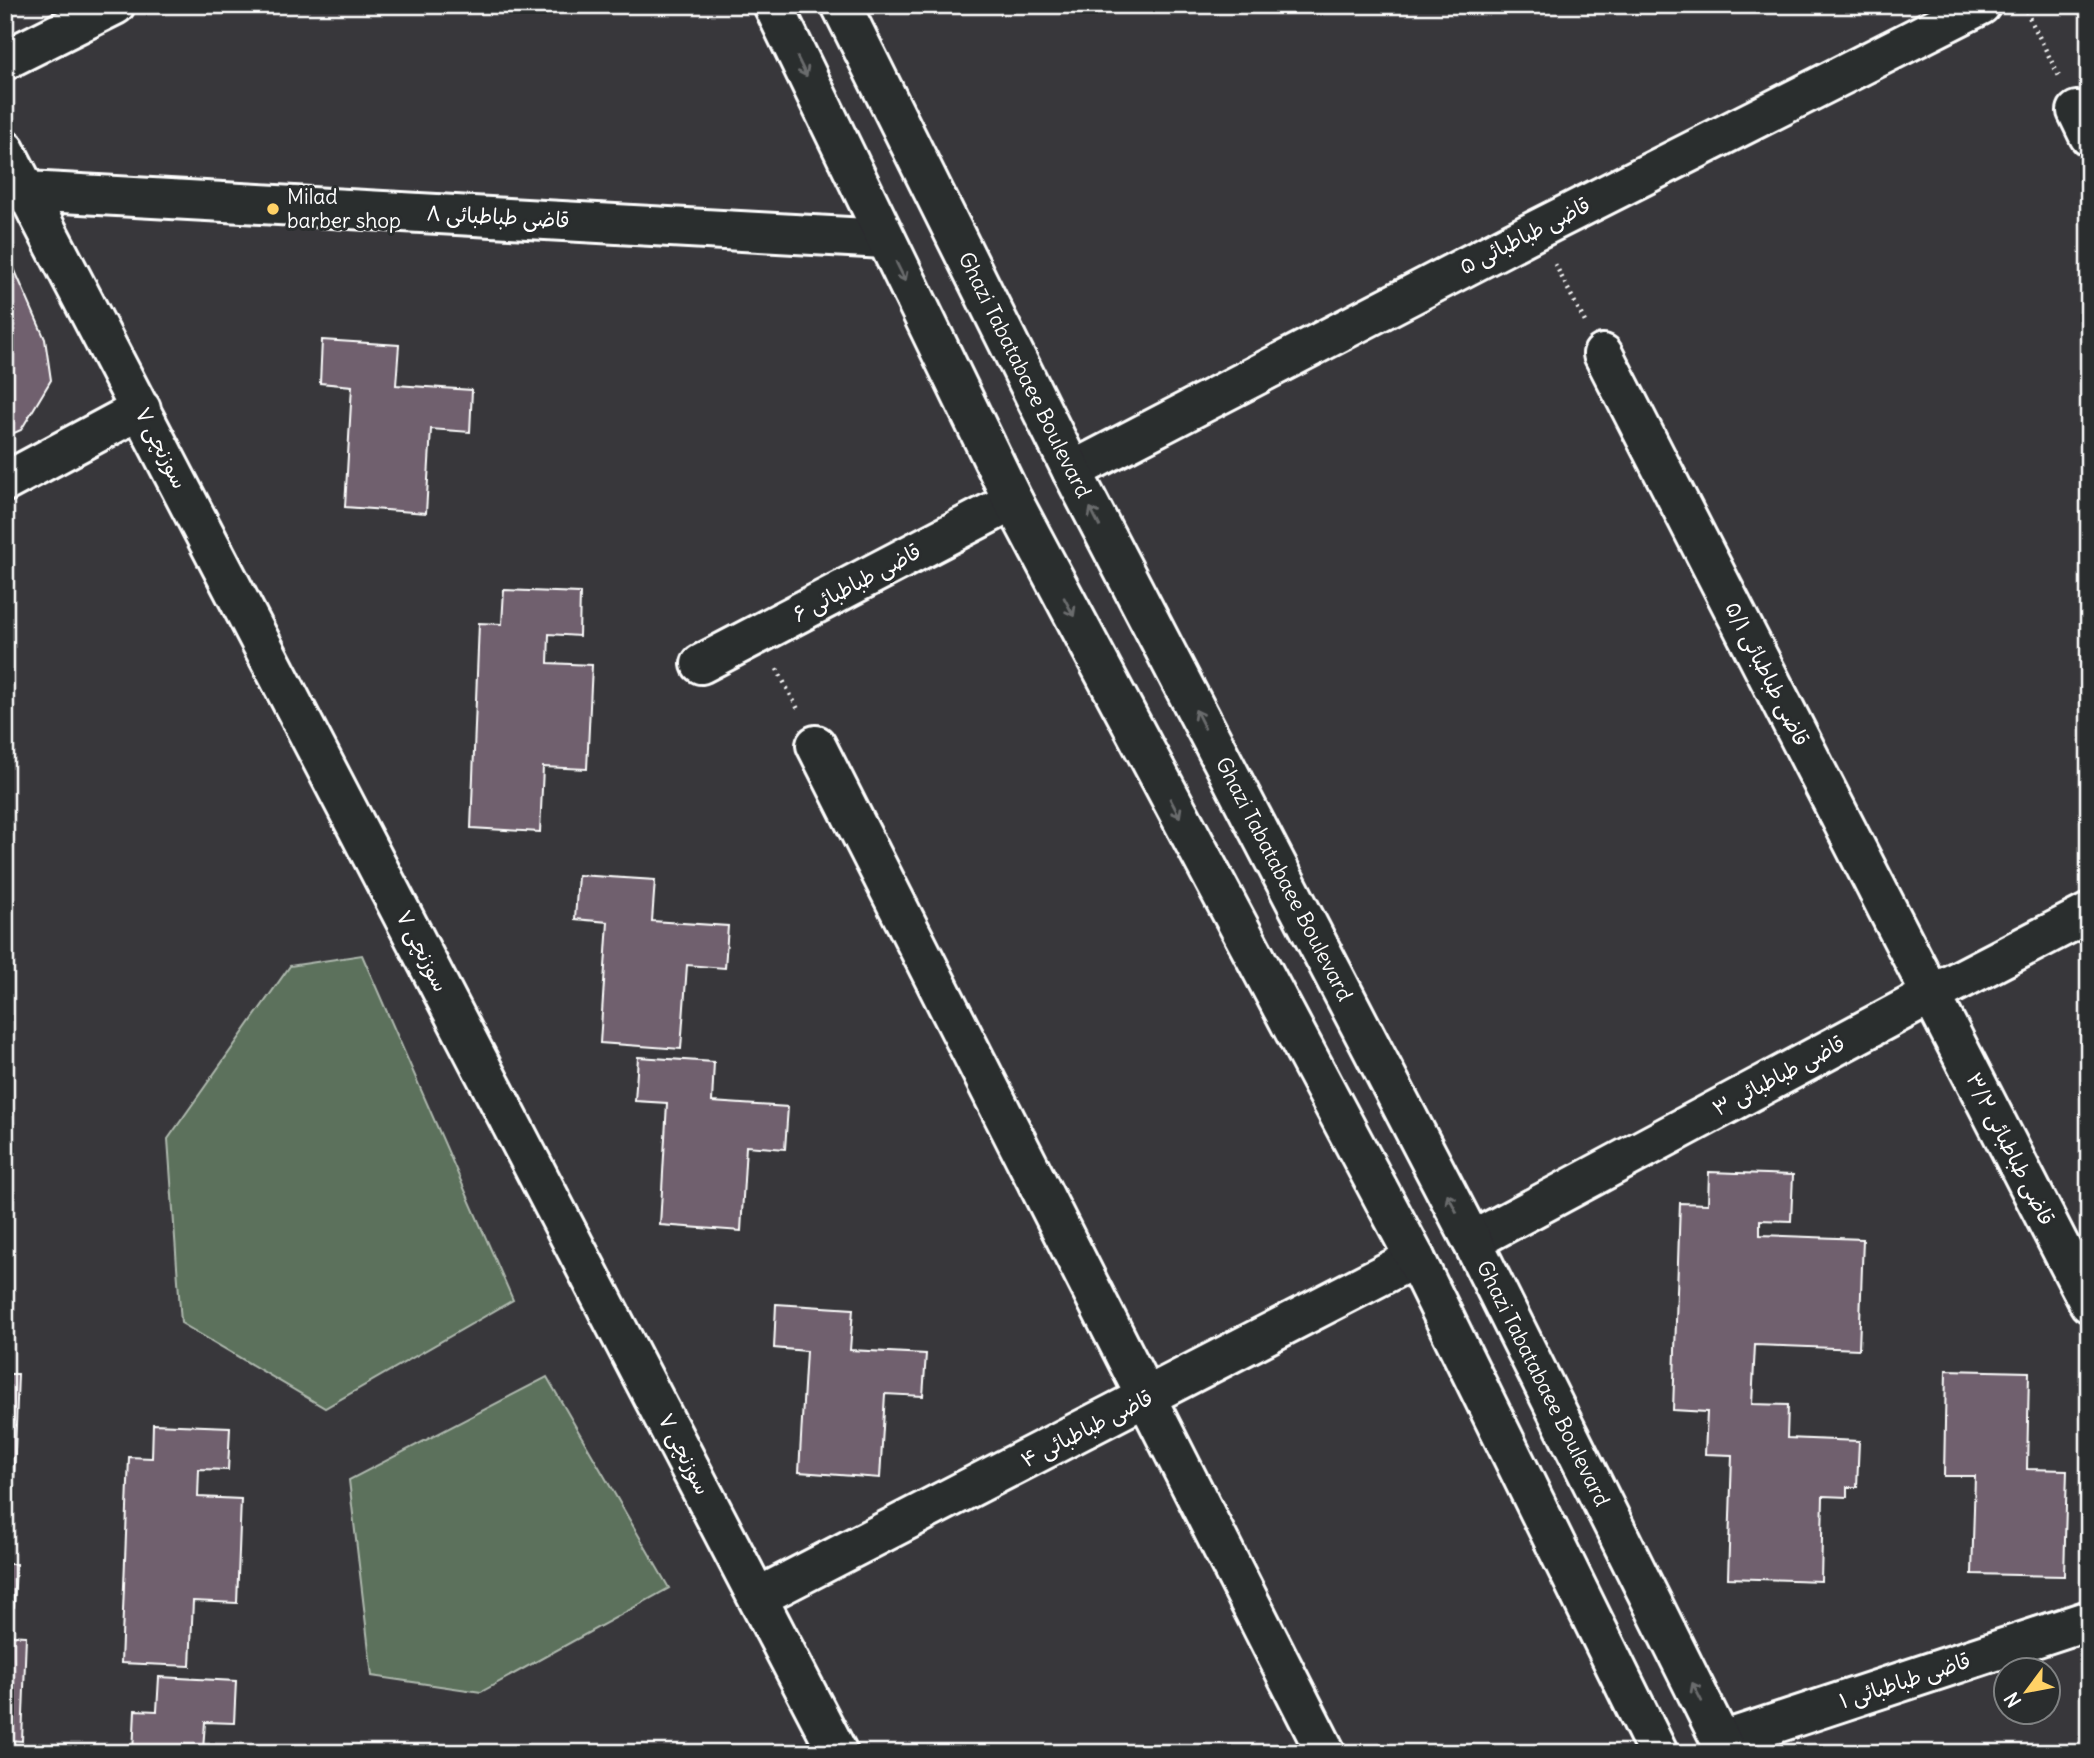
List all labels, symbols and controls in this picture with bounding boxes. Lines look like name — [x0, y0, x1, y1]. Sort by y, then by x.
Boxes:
one-way arrow — [796, 56, 810, 77]
place label: Milad barber shop — [287, 183, 401, 234]
street label: قاضی طباطبائی ۵ — [1455, 191, 1595, 281]
street label: قاضی طباطبائی ۸ — [426, 199, 570, 235]
marker: Milad barber shop — [265, 201, 281, 217]
street label: Ghazi Tabatabaee Boulevard — [953, 247, 1098, 502]
one-way arrow — [894, 261, 908, 282]
street label: سوزنچی ۷ — [129, 402, 193, 494]
one-way arrow — [1088, 507, 1102, 528]
street label: قاضی طباطبائی ۶ — [788, 537, 926, 629]
one-way arrow — [1062, 596, 1076, 616]
street label: قاضی طباطبائی ۵/۱ — [1719, 597, 1815, 751]
one-way arrow — [1193, 709, 1207, 730]
street label: Ghazi Tabatabaee Boulevard — [1210, 752, 1359, 1005]
one-way arrow — [1169, 797, 1183, 817]
street label: سوزنچی ۷ — [390, 905, 454, 997]
street label: قاضی طباطبائی ۳ — [1708, 1029, 1850, 1123]
street label: قاضی طباطبائی ۳/۲ — [1959, 1068, 2061, 1230]
one-way arrow — [1445, 1194, 1459, 1214]
street label: Ghazi Tabatabaee Boulevard — [1471, 1256, 1616, 1511]
street label: قاضی طباطبائی ۴ — [1016, 1384, 1158, 1474]
street label: سوزنچی ۷ — [652, 1408, 716, 1500]
street label: قاضی طباطبائی ۱ — [1836, 1647, 1974, 1715]
north arrow — [1993, 1656, 2062, 1726]
one-way arrow — [1689, 1682, 1703, 1702]
text: N — [1999, 1688, 2026, 1712]

